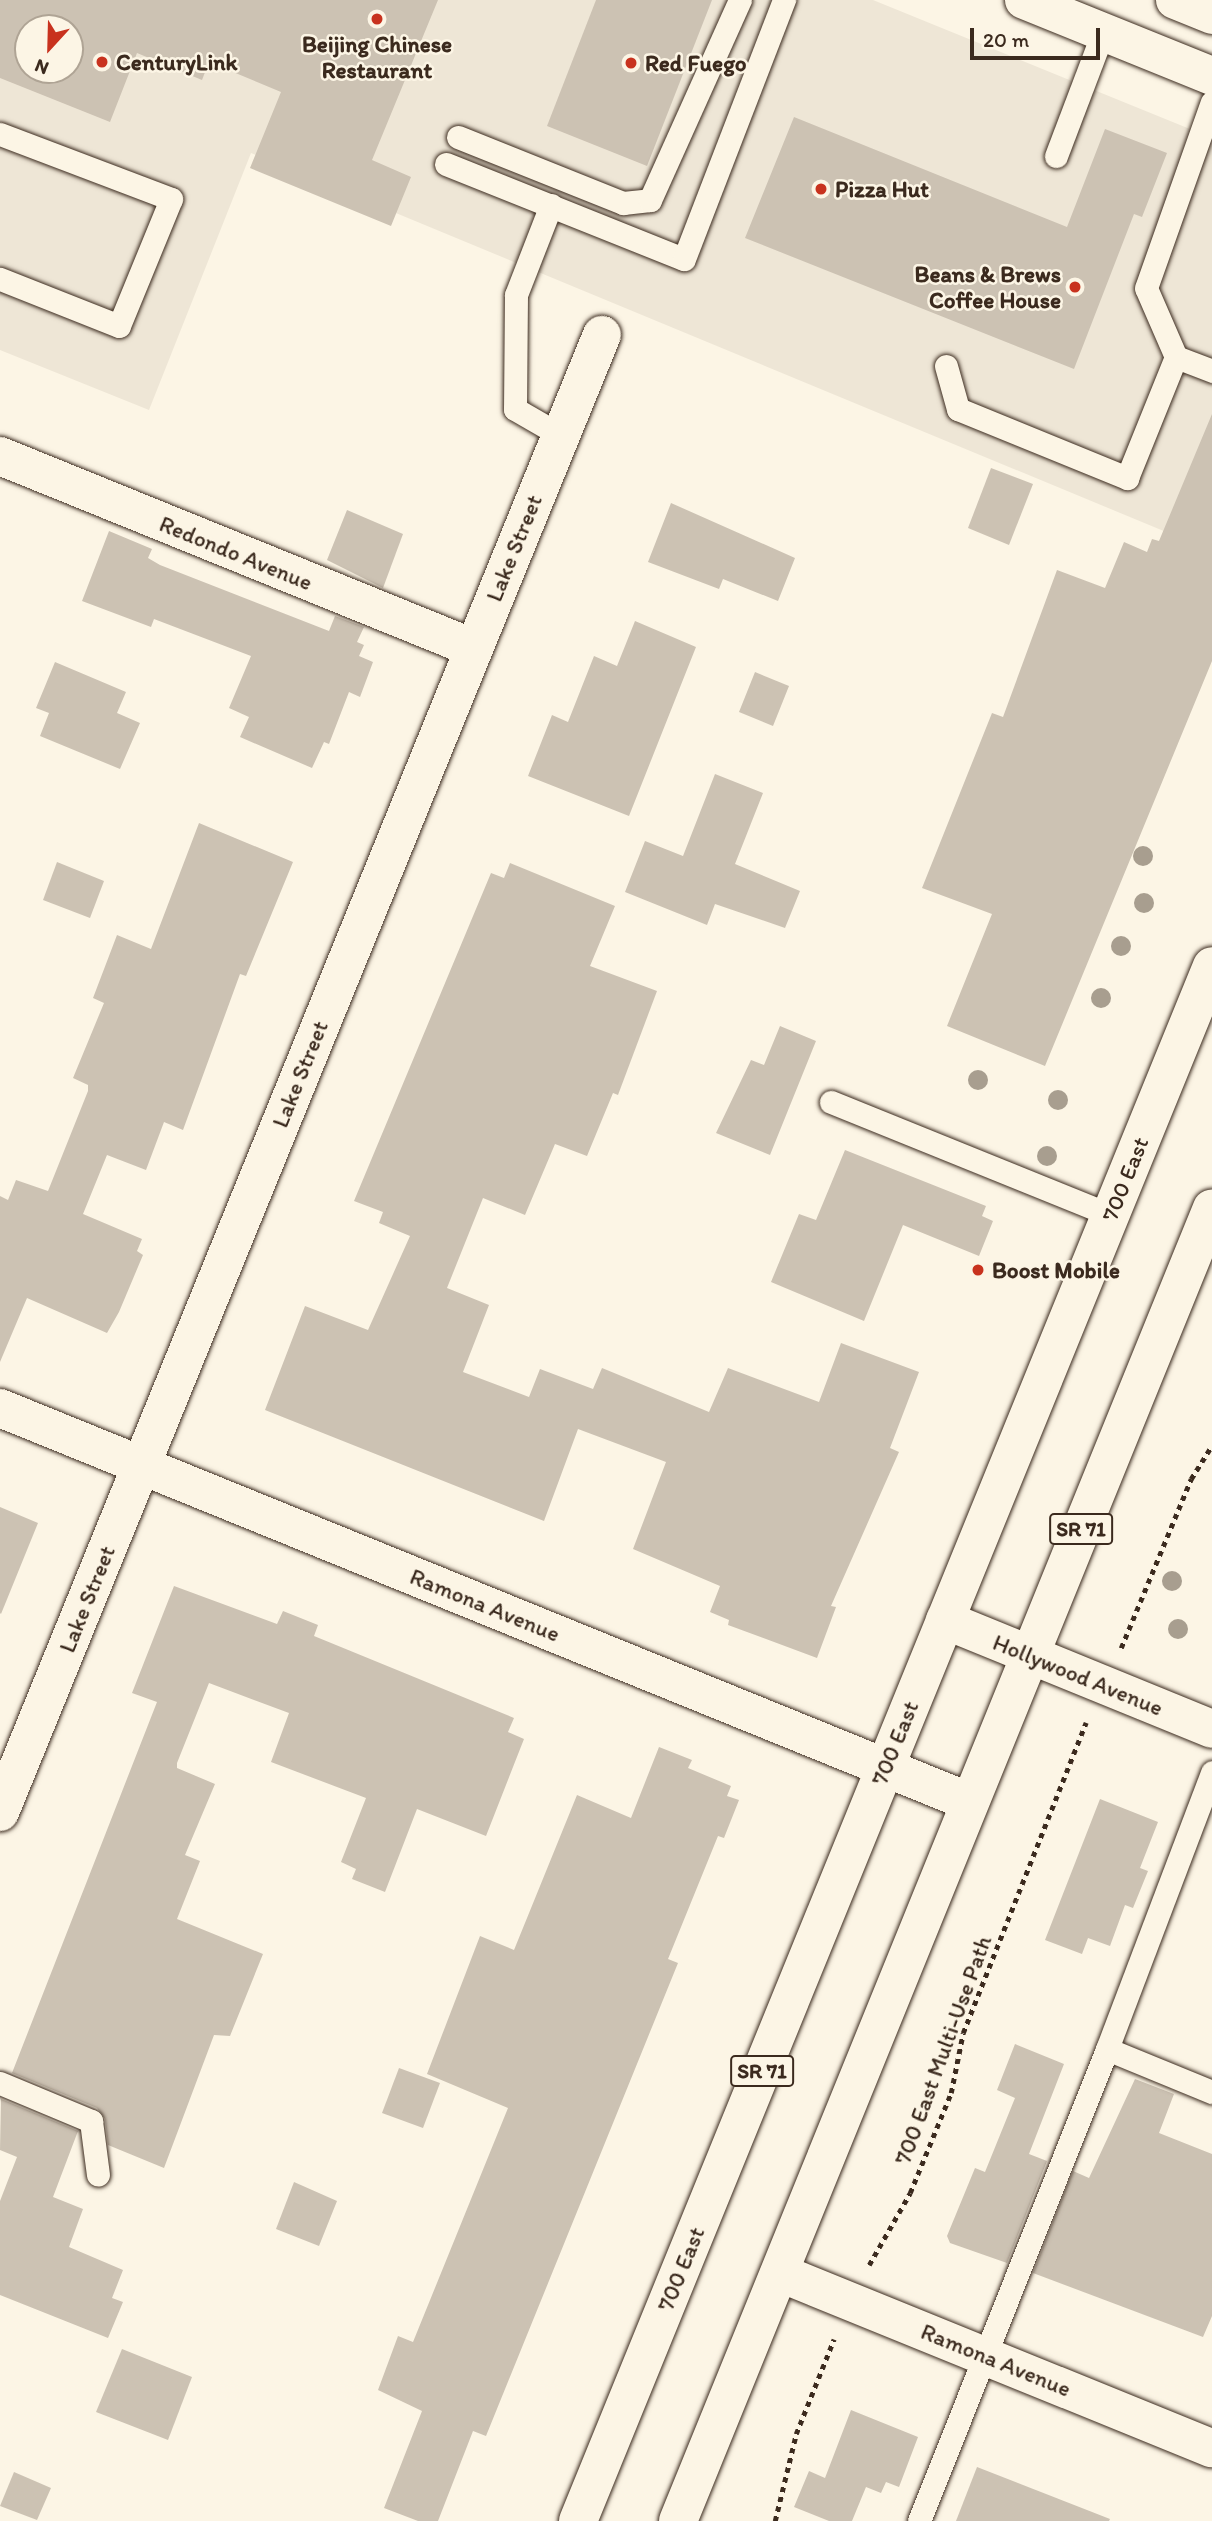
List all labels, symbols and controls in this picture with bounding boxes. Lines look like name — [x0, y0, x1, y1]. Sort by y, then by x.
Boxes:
marker: Beijing Chinese Restaurant — [369, 11, 385, 27]
north arrow — [14, 14, 84, 84]
scale bar — [974, 14, 1104, 58]
text: 20 m — [983, 27, 1029, 52]
place label: Beijing Chinese Restaurant — [302, 30, 452, 84]
place label: CenturyLink — [116, 48, 237, 76]
place label: Red Fuego — [645, 49, 746, 77]
text: N — [31, 54, 52, 80]
marker: CenturyLink — [94, 54, 110, 70]
marker: Red Fuego — [623, 55, 639, 71]
place label: Pizza Hut — [835, 175, 929, 203]
marker: Pizza Hut — [813, 181, 829, 197]
place label: Beans & Brews Coffee House — [914, 260, 1061, 314]
marker: Beans & Brews Coffee House — [1067, 279, 1083, 295]
street label: Lake Street — [480, 491, 548, 605]
street label: Redondo Avenue — [155, 510, 317, 596]
street label: Lake Street — [266, 1017, 334, 1131]
street label: 700 East — [1096, 1133, 1154, 1225]
place label: Boost Mobile — [992, 1256, 1120, 1284]
marker: Boost Mobile — [970, 1262, 986, 1278]
road number: SR 71 — [1048, 1512, 1114, 1546]
street label: Lake Street — [53, 1542, 121, 1656]
street label: Ramona Avenue — [406, 1563, 564, 1647]
street label: Hollywood Avenue — [989, 1628, 1167, 1722]
street label: 700 East — [866, 1697, 924, 1789]
street label: 700 East Multi-Use Path — [889, 1932, 997, 2168]
road number: SR 71 — [729, 2054, 795, 2088]
street label: 700 East — [652, 2223, 710, 2315]
street label: Ramona Avenue — [917, 2318, 1075, 2402]

